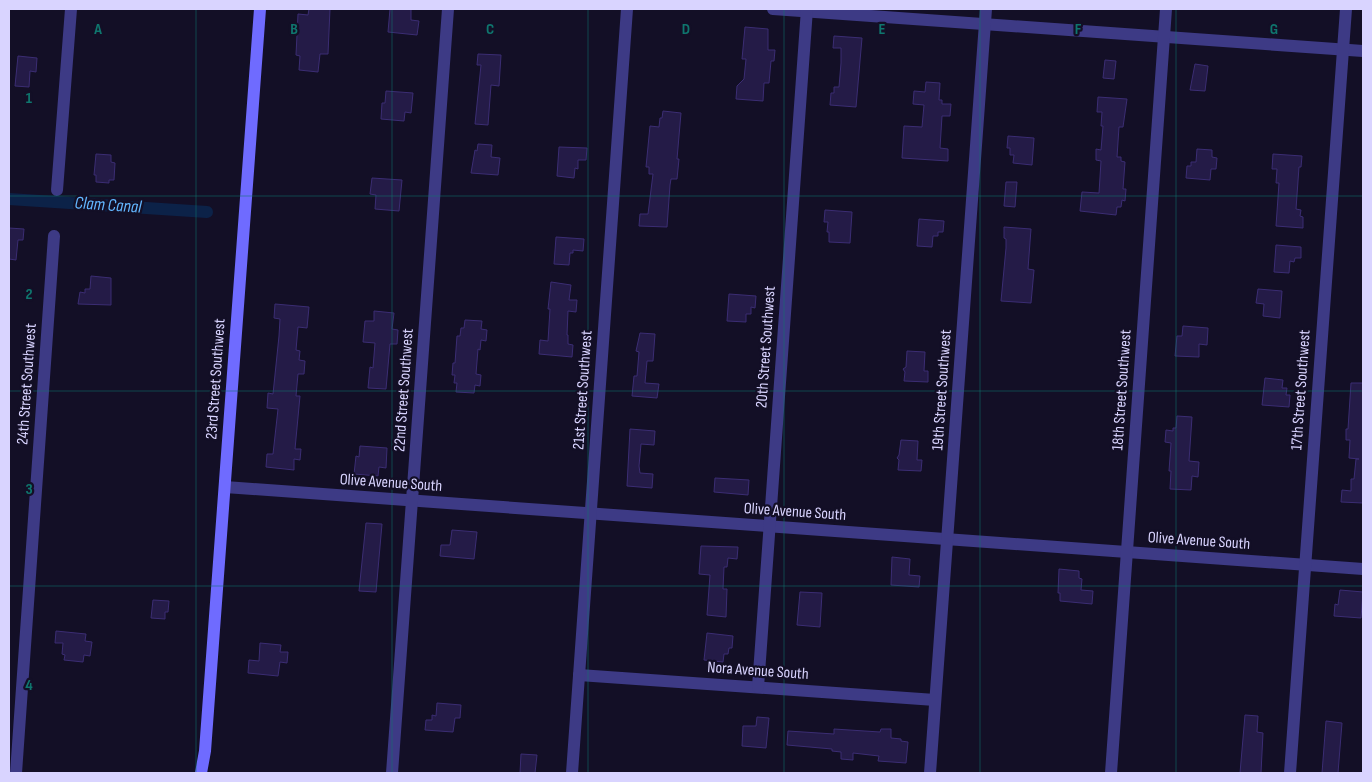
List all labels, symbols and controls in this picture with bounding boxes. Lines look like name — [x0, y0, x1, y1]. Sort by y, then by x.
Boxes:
text: A — [93, 20, 102, 39]
text: B — [290, 20, 298, 39]
text: C — [486, 20, 494, 39]
text: D — [682, 20, 690, 39]
text: E — [879, 20, 886, 39]
text: F — [1075, 20, 1082, 39]
text: G — [1270, 20, 1278, 39]
text: 1 — [26, 89, 33, 108]
water label: Clam Canal — [74, 192, 143, 218]
text: 2 — [25, 285, 33, 304]
street label: 20th Street Southwest — [752, 285, 780, 409]
street label: 23rd Street Southwest — [202, 318, 230, 440]
street label: 24th Street Southwest — [13, 323, 41, 445]
street label: 22nd Street Southwest — [390, 328, 418, 452]
street label: 19th Street Southwest — [928, 329, 956, 451]
street label: 18th Street Southwest — [1108, 329, 1136, 451]
street label: 17th Street Southwest — [1287, 329, 1315, 451]
street label: 21st Street Southwest — [569, 330, 597, 450]
street label: Olive Avenue South — [339, 470, 443, 496]
text: 3 — [25, 480, 33, 499]
street label: Olive Avenue South — [743, 499, 847, 525]
street label: Olive Avenue South — [1147, 528, 1251, 554]
street label: Nora Avenue South — [707, 658, 809, 684]
text: 4 — [25, 676, 33, 695]

